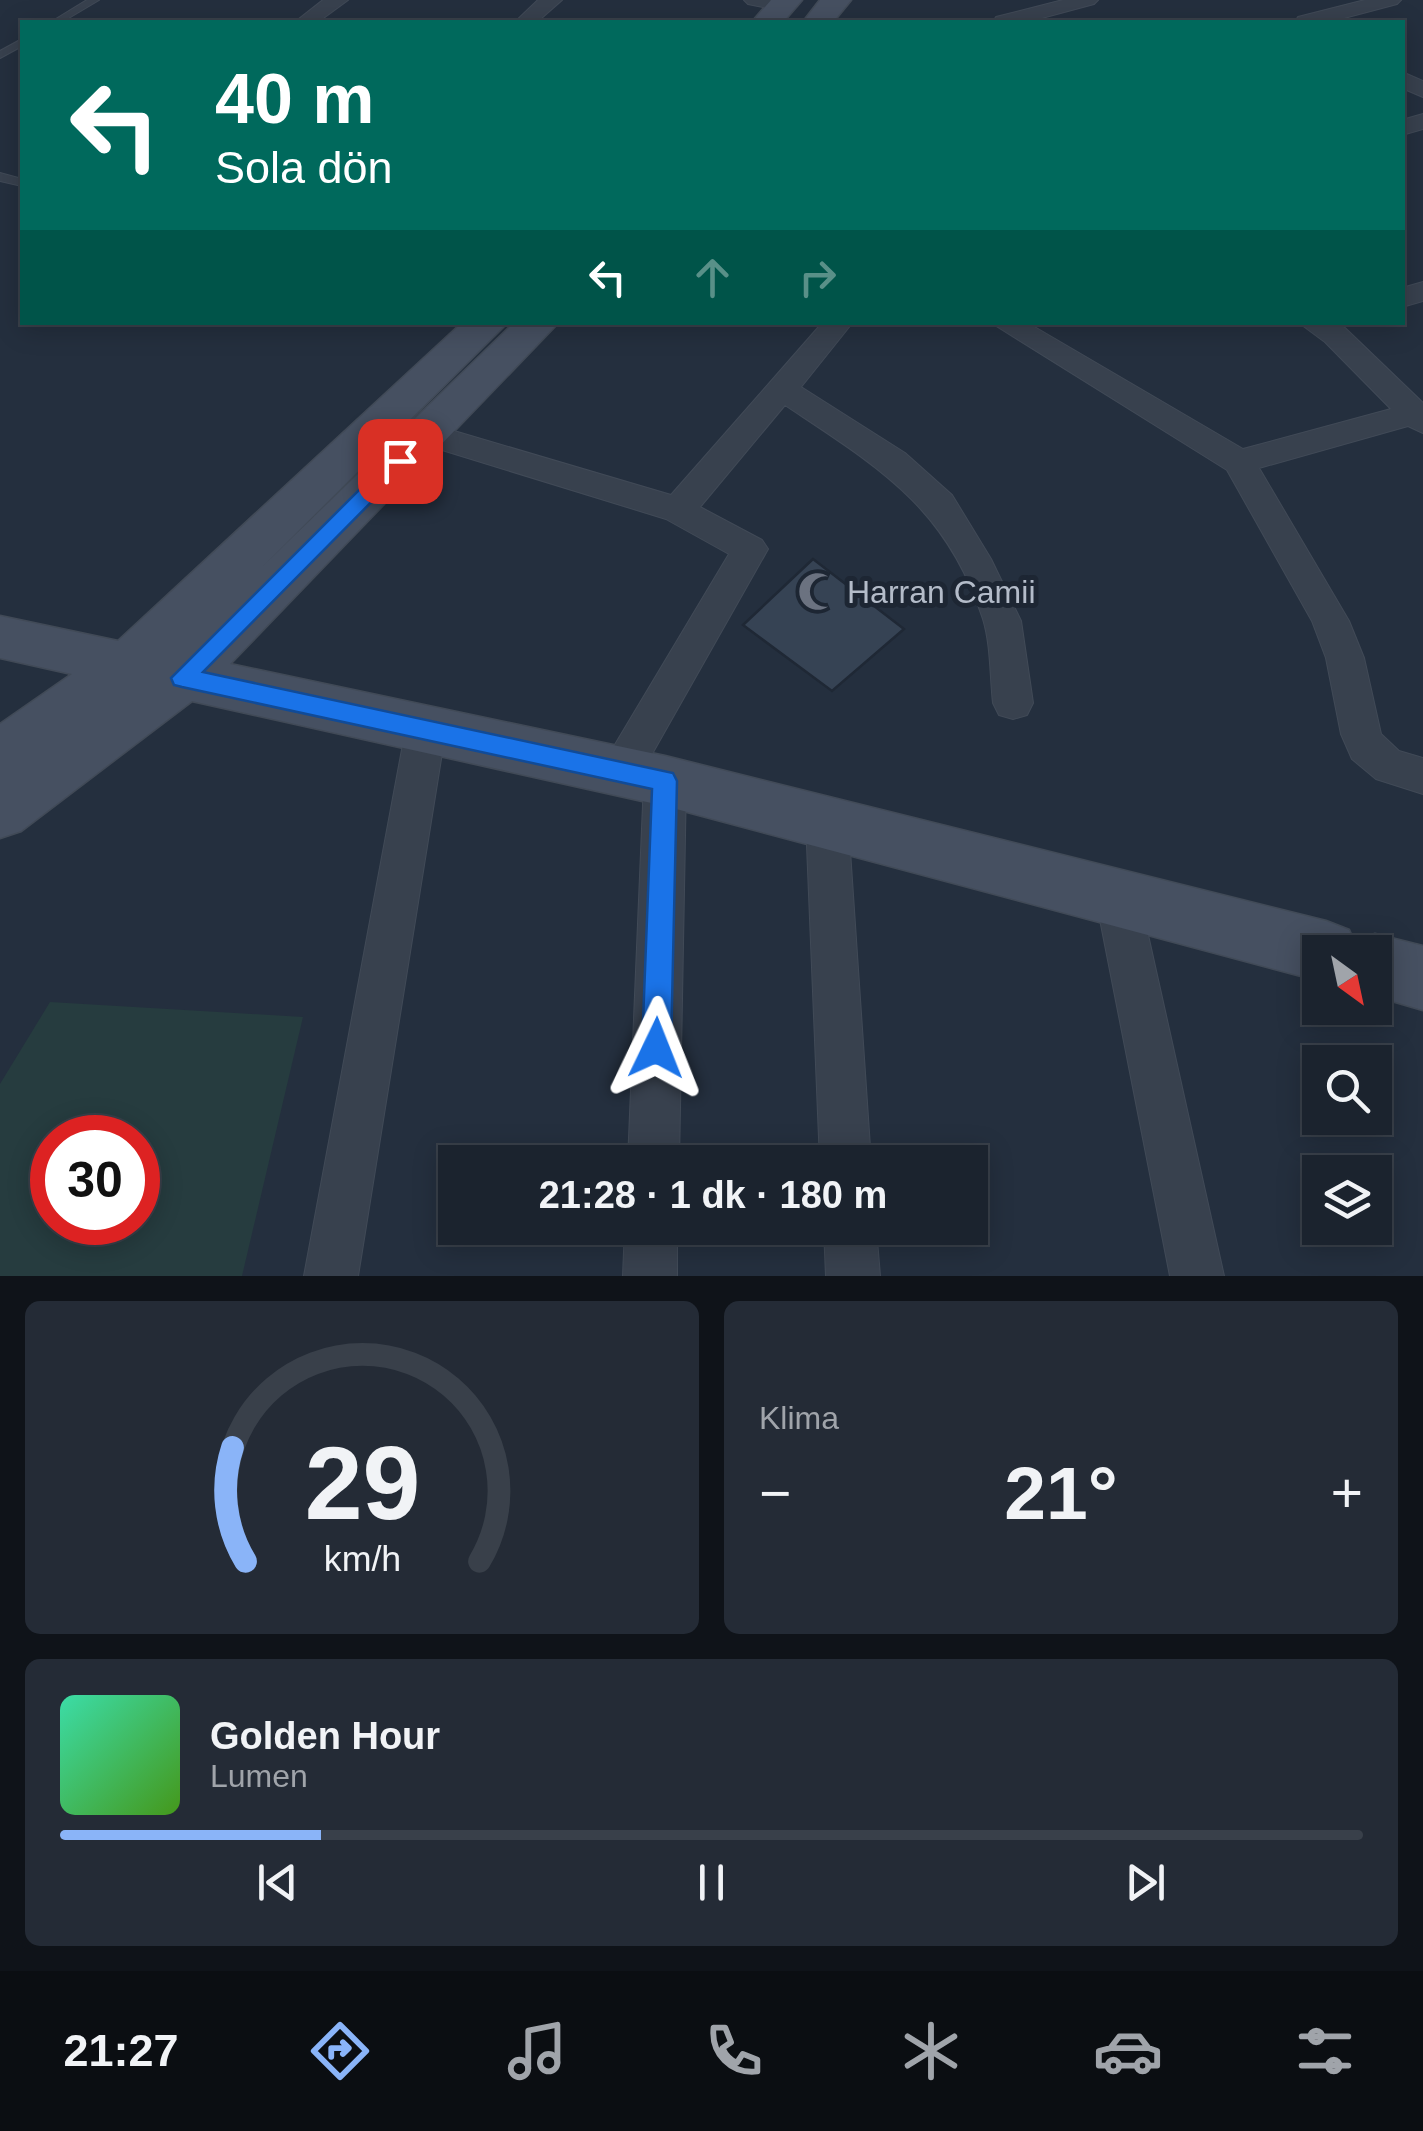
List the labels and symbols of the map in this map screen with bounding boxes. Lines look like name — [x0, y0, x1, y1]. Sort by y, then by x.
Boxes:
pin — [358, 419, 443, 504]
mosque icon: Harran Camii — [796, 571, 838, 613]
place label: Harran Camii — [847, 574, 1035, 610]
north arrow — [1302, 935, 1392, 1025]
position arrow — [604, 996, 708, 1100]
speed limit sign: 30 — [30, 1115, 160, 1245]

